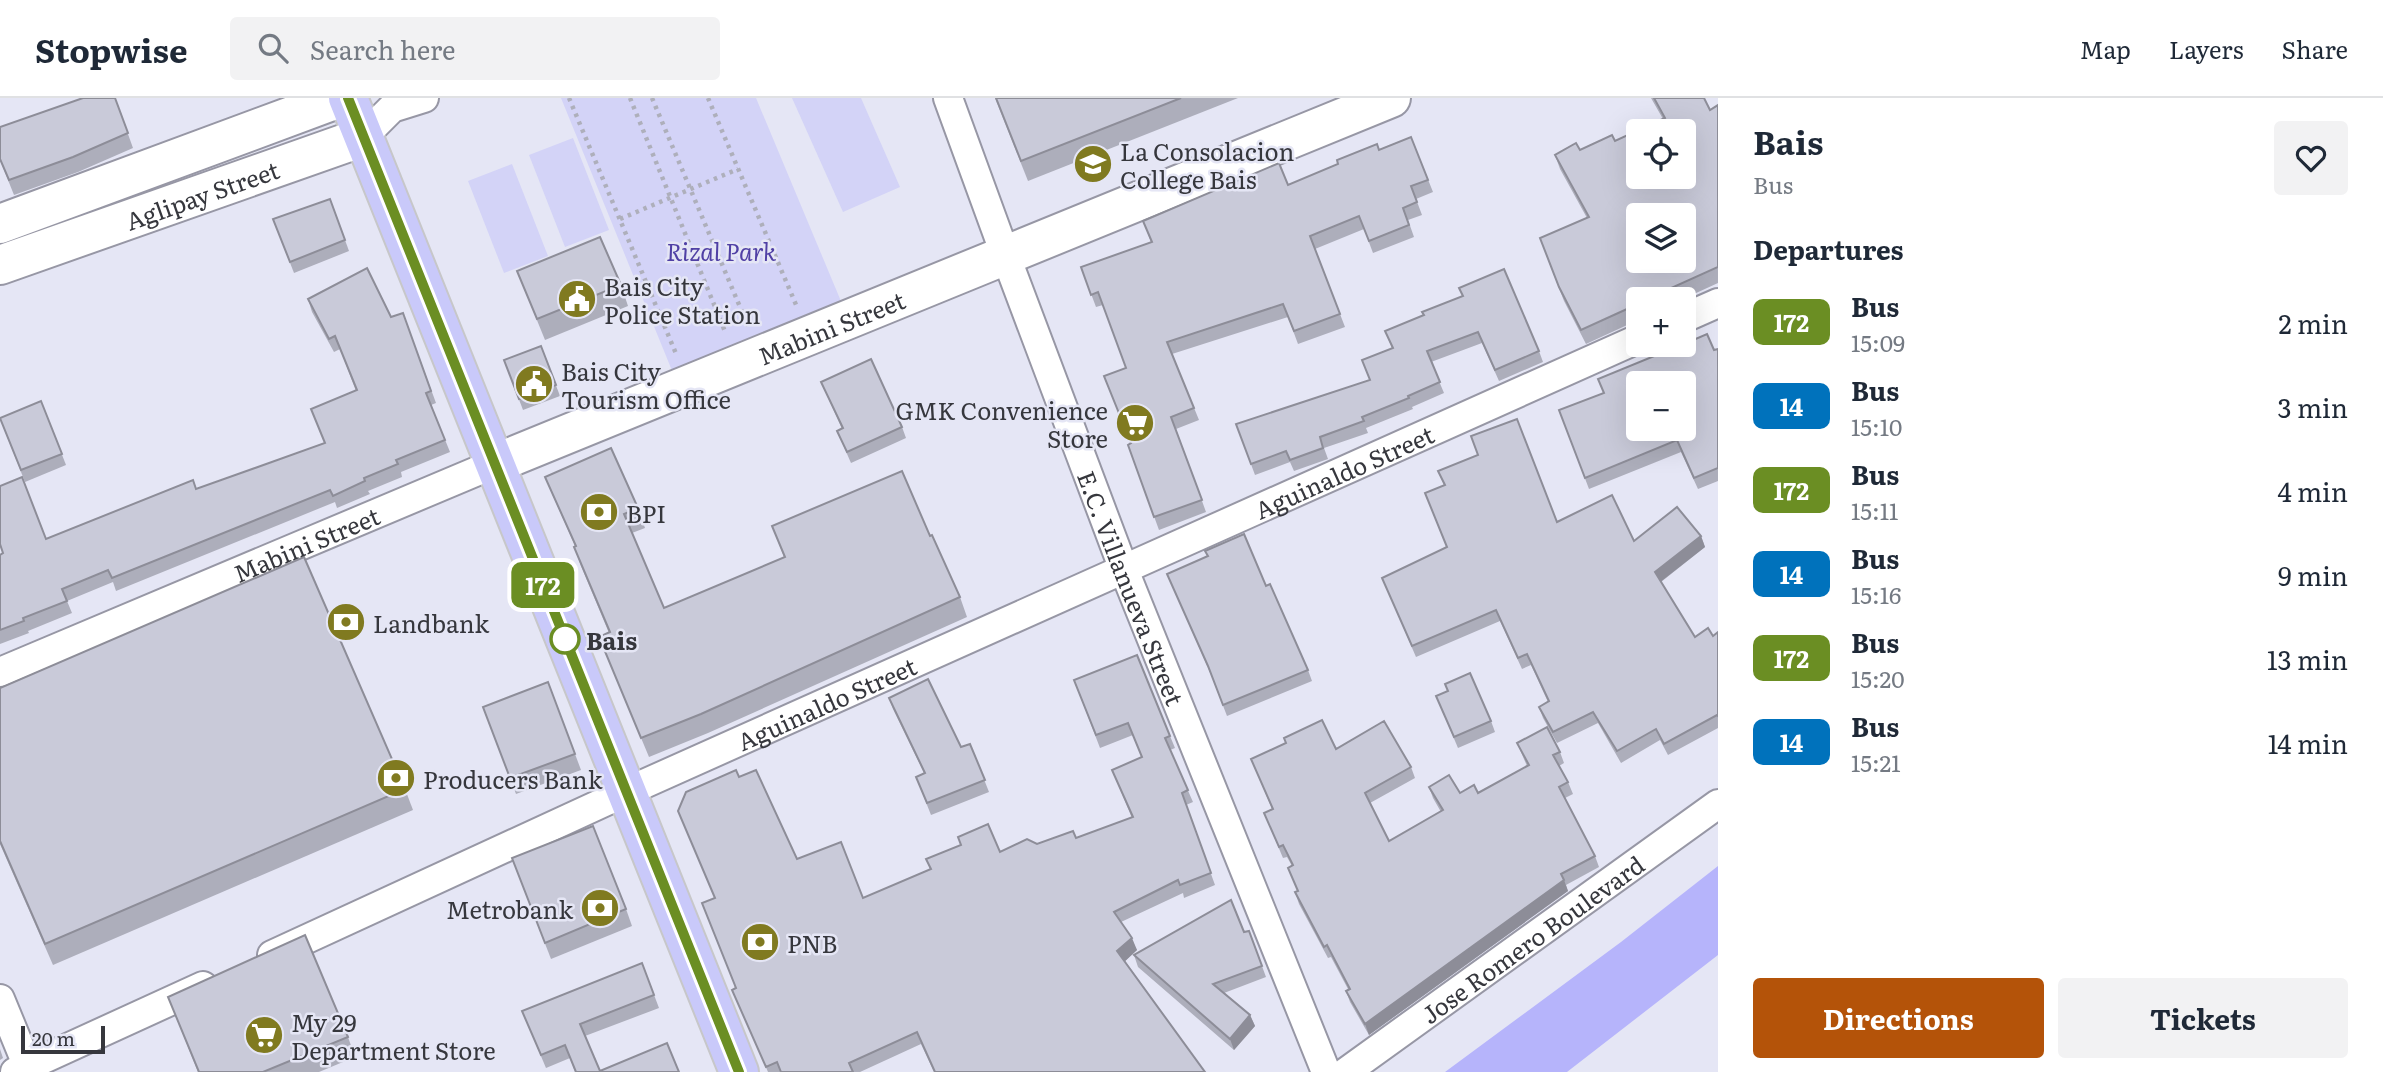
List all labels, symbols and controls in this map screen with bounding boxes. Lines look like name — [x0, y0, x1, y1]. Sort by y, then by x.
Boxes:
search box — [230, 17, 720, 80]
text: Stopwise — [35, 24, 188, 73]
icon: search — [254, 29, 292, 67]
text: Search here — [310, 29, 456, 68]
text: Map — [2080, 31, 2131, 66]
text: Layers — [2169, 31, 2243, 66]
text: Share — [2281, 31, 2348, 66]
text: Bais — [1753, 116, 1823, 165]
map controls — [1626, 119, 1696, 441]
button: locate — [1626, 119, 1696, 189]
button: heart — [2274, 121, 2348, 195]
place label: La Consolacion College Bais — [1120, 133, 1294, 196]
school or university icon: La Consolacion College Bais — [1072, 143, 1114, 185]
street label: Aglipay Street — [120, 151, 284, 237]
text: Bus — [1753, 167, 1793, 201]
button: layers — [1626, 203, 1696, 273]
text: Departures — [1753, 229, 1904, 268]
park label: Rizal Park — [666, 233, 777, 268]
place label: Bais City Police Station — [604, 268, 761, 331]
public building icon: Bais City Police Station — [556, 278, 598, 320]
street label: Mabini Street — [752, 281, 910, 372]
text: Bus — [1851, 286, 1899, 325]
button: + — [1626, 287, 1696, 357]
text: 2 min — [2279, 303, 2348, 342]
text: 172 — [1774, 304, 1809, 339]
text: 15:09 — [1851, 325, 1905, 359]
place label: Bais City Tourism Office — [561, 353, 731, 416]
public building icon: Bais City Tourism Office — [513, 363, 555, 405]
text: Bus — [1851, 370, 1899, 409]
button: − — [1626, 371, 1696, 441]
text: 3 min — [2278, 387, 2348, 426]
text: 14 — [1780, 388, 1803, 423]
place label: GMK Convenience Store — [896, 392, 1108, 455]
supermarket icon: GMK Convenience Store — [1114, 402, 1156, 444]
text: 15:10 — [1851, 409, 1902, 443]
street label: Aguinaldo Street — [1248, 415, 1439, 526]
text: Bus — [1851, 454, 1899, 493]
street label: E.C. Villanueva Street — [1070, 465, 1194, 710]
text: 4 min — [2277, 471, 2348, 510]
text: 172 — [1774, 472, 1809, 507]
bank icon: BPI — [578, 491, 620, 533]
text: 15:11 — [1851, 493, 1898, 527]
place label: BPI — [626, 495, 666, 530]
street label: Mabini Street — [227, 497, 385, 590]
text: Bus — [1851, 538, 1899, 577]
text: 9 min — [2278, 555, 2348, 594]
text: 14 — [1780, 556, 1803, 591]
line badge: 172 — [503, 562, 583, 608]
text: 172 — [525, 567, 561, 602]
text: 15:16 — [1851, 577, 1901, 611]
bank icon: Landbank — [325, 601, 367, 643]
place label: Landbank — [373, 605, 490, 640]
place label: Bais — [586, 622, 637, 657]
text: Bus — [1851, 622, 1899, 661]
marker: Bais — [550, 624, 580, 654]
text: 13 min — [2267, 639, 2348, 678]
text: 172 — [1774, 640, 1809, 675]
street label: Aguinaldo Street — [731, 647, 922, 758]
text: 15:20 — [1851, 661, 1904, 695]
text: Bus — [1851, 706, 1899, 745]
text: 14 min — [2268, 723, 2348, 762]
text: 14 — [1780, 724, 1803, 759]
text: 15:21 — [1851, 745, 1901, 779]
bank icon: Producers Bank — [375, 757, 417, 799]
place label: Producers Bank — [423, 761, 603, 796]
street label: Jose Romero Boulevard — [1413, 846, 1651, 1031]
bank icon: Metrobank — [579, 887, 621, 929]
place label: Metrobank — [446, 891, 573, 926]
bank icon: PNB — [739, 921, 781, 963]
place label: PNB — [787, 925, 837, 960]
button: Directions — [1753, 978, 2044, 1058]
button: Tickets — [2058, 978, 2348, 1058]
place label: My 29 Department Store — [291, 1004, 496, 1067]
supermarket icon: My 29 Department Store — [243, 1014, 285, 1056]
scale bar — [21, 1023, 105, 1055]
text: 20 m — [32, 1024, 75, 1052]

